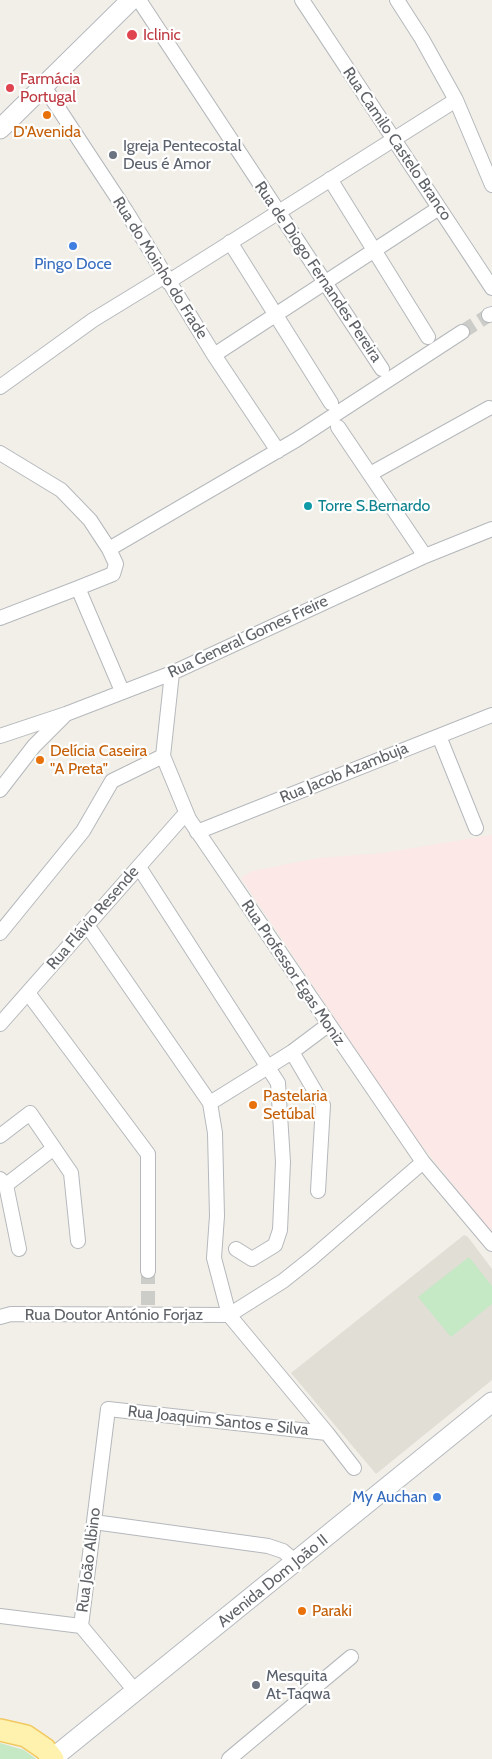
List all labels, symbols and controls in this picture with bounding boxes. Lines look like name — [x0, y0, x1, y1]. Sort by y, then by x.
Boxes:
place label: Iclinic — [143, 25, 181, 45]
marker: Iclinic — [125, 28, 139, 42]
street label: Rua Camilo Castelo Branco — [338, 64, 456, 224]
place label: Farmácia Portugal — [20, 69, 80, 107]
marker: Farmácia Portugal — [4, 82, 16, 94]
marker: D'Avenida — [41, 109, 53, 121]
place label: D'Avenida — [13, 122, 81, 142]
place label: Igreja Pentecostal Deus é Amor — [123, 136, 241, 174]
marker: Igreja Pentecostal Deus é Amor — [107, 149, 119, 161]
street label: Rua de Diogo Fernandes Pereira — [250, 178, 386, 366]
street label: Rua do Moinho do Frade — [108, 193, 212, 343]
marker: Pingo Doce — [67, 240, 79, 252]
place label: Pingo Doce — [34, 254, 112, 274]
place label: Torre S.Bernardo — [318, 496, 430, 516]
marker: Torre S.Bernardo — [302, 500, 314, 512]
street label: Rua General Gomes Freire — [165, 591, 331, 683]
street label: Rua Jacob Azambuja — [277, 739, 411, 807]
place label: Delícia Caseira "A Preta" — [50, 741, 147, 779]
marker: Delícia Caseira "A Preta" — [34, 754, 46, 766]
street label: Rua Flávio Resende — [43, 862, 143, 974]
street label: Rua Professor Egas Moniz — [237, 896, 349, 1050]
place label: Pastelaria Setúbal — [263, 1086, 327, 1124]
marker: Pastelaria Setúbal — [247, 1099, 259, 1111]
street label: Rua Doutor António Forjaz — [25, 1305, 203, 1325]
street label: Rua Joaquim Santos e Silva — [127, 1402, 309, 1440]
place label: My Auchan — [352, 1487, 427, 1507]
marker: My Auchan — [431, 1491, 443, 1503]
street label: Rua João Albino — [73, 1507, 105, 1613]
street label: Avenida Dom João II — [214, 1531, 332, 1631]
place label: Paraki — [312, 1601, 352, 1621]
marker: Paraki — [296, 1605, 308, 1617]
place label: Mesquita At-Taqwa — [266, 1666, 330, 1704]
marker: Mesquita At-Taqwa — [250, 1679, 262, 1691]

